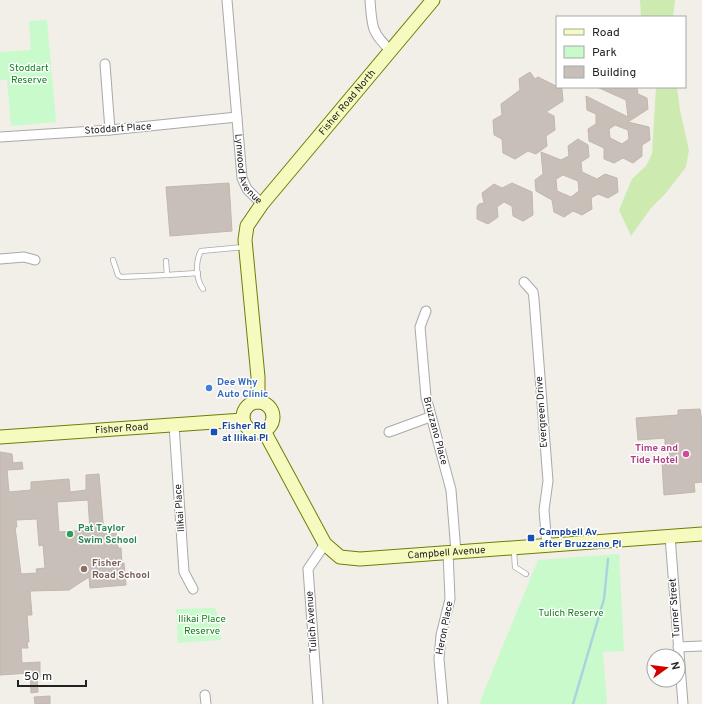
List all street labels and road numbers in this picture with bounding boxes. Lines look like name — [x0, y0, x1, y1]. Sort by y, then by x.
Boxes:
street label: Fisher Road North — [316, 67, 378, 138]
street label: Stoddart Place — [84, 120, 152, 138]
street label: Lynwood Avenue — [232, 133, 265, 207]
street label: Evergreen Drive — [533, 376, 551, 448]
street label: Bruzzano Place — [420, 396, 450, 466]
street label: Fisher Road — [95, 420, 149, 437]
street label: Ilikai Place — [172, 484, 188, 532]
street label: Campbell Avenue — [407, 543, 486, 562]
street label: Turner Street — [666, 577, 684, 638]
street label: Tulich Avenue — [303, 591, 321, 653]
street label: Heron Place — [433, 600, 457, 656]

